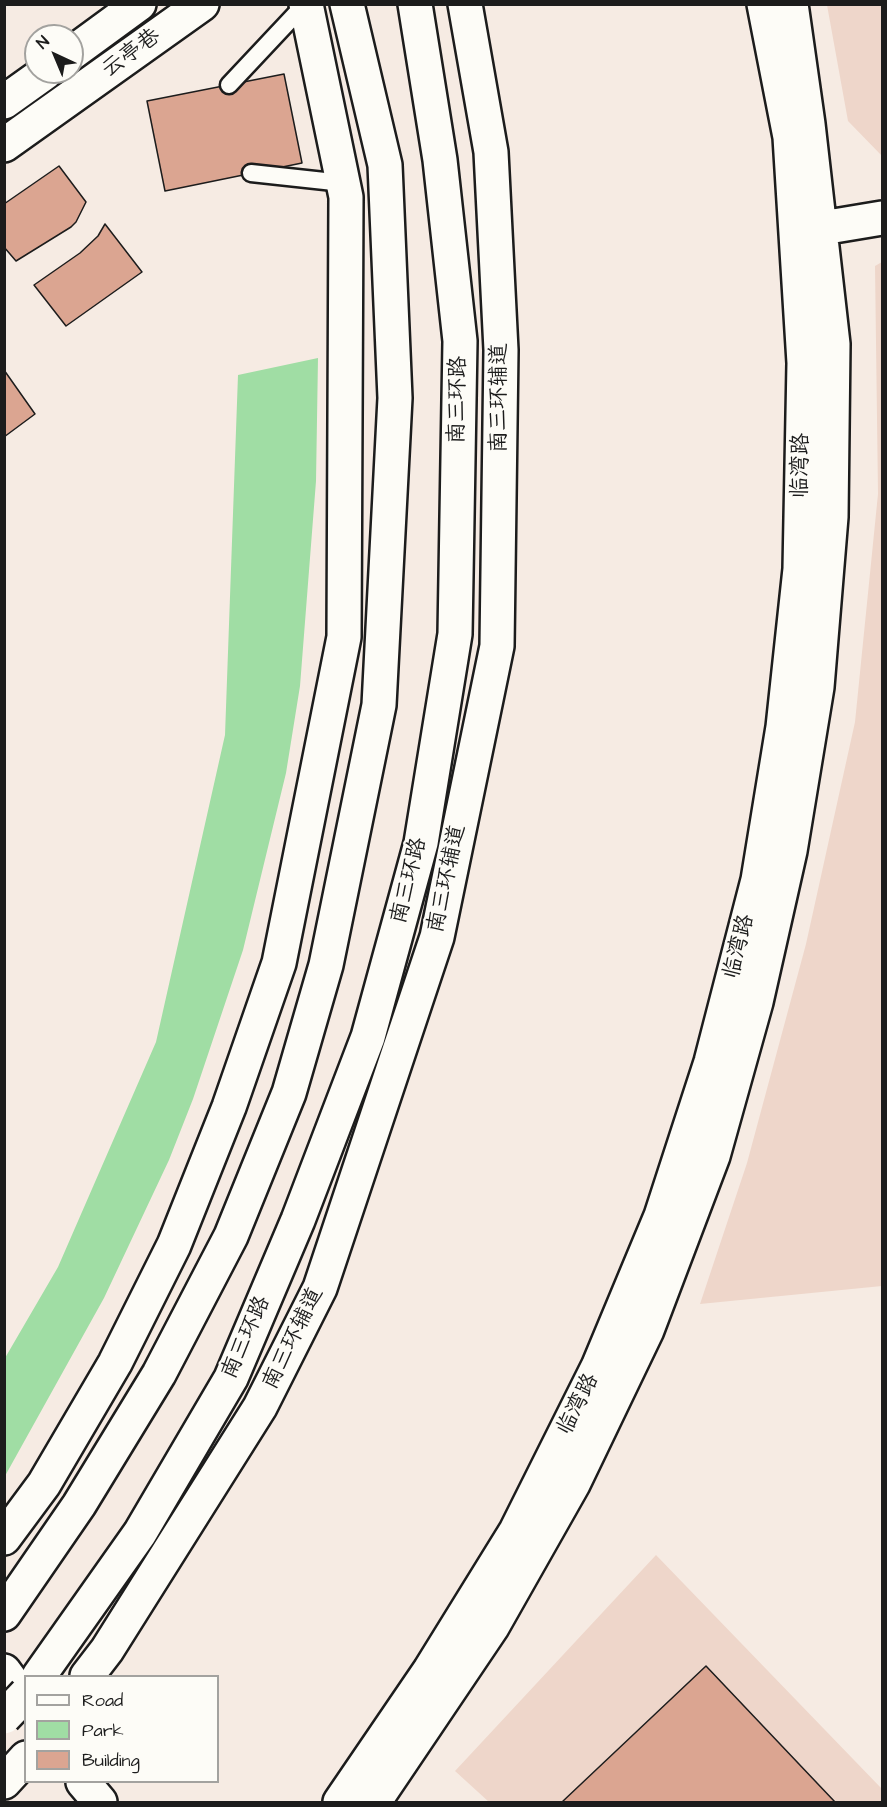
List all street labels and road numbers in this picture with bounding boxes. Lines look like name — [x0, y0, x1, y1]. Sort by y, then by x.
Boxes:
street label: 云亭巷 — [98, 24, 166, 84]
street label: 南三环辅道 — [487, 343, 513, 453]
street label: 南三环路 — [445, 356, 473, 444]
street label: 临湾路 — [788, 433, 816, 499]
street label: 南三环辅道 — [424, 822, 472, 936]
street label: 南三环路 — [387, 835, 433, 927]
street label: 临湾路 — [719, 912, 761, 982]
street label: 南三环辅道 — [258, 1284, 330, 1394]
street label: 南三环路 — [217, 1292, 277, 1384]
street label: 临湾路 — [552, 1370, 606, 1440]

